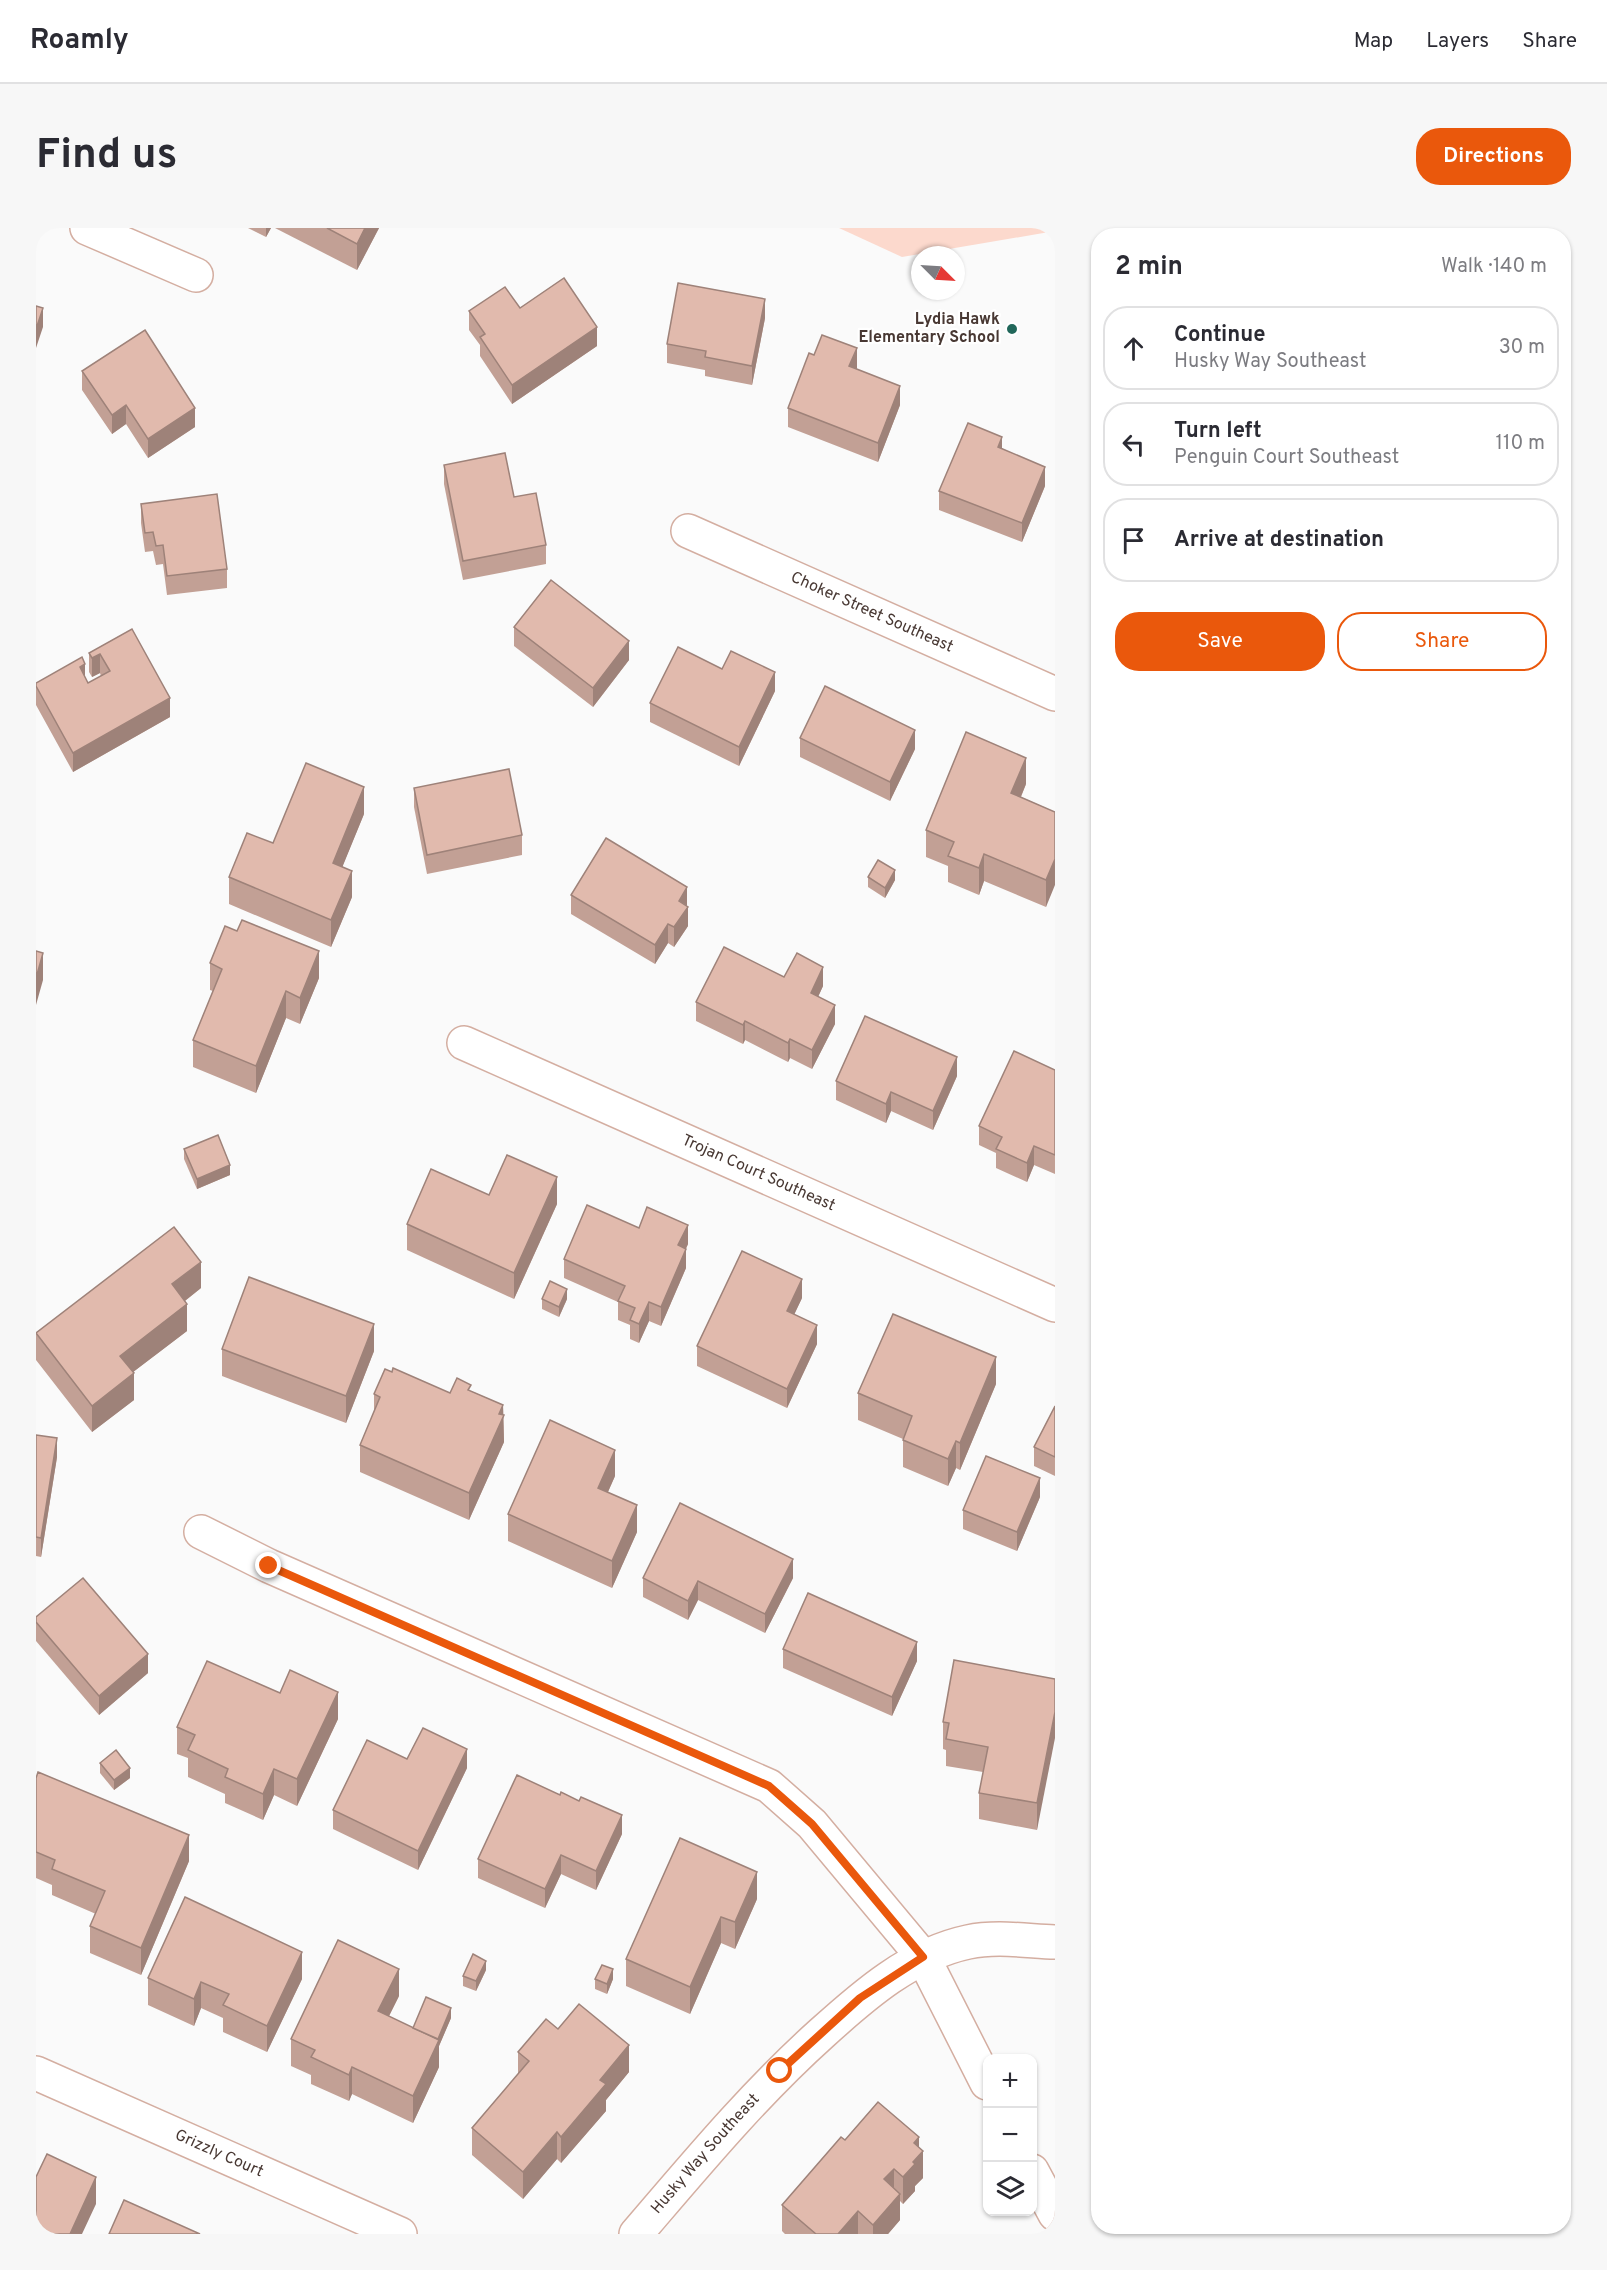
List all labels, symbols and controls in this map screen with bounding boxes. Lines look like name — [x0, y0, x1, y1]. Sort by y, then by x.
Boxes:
text: Roamly — [30, 23, 129, 59]
text: Map — [1354, 28, 1393, 55]
text: Layers — [1426, 28, 1489, 55]
text: Share — [1522, 28, 1577, 55]
button: Directions — [1416, 128, 1571, 185]
text: Find us — [36, 130, 177, 183]
north arrow — [911, 246, 965, 300]
text: 2 min — [1115, 251, 1183, 284]
text: Walk · 140 m — [1441, 254, 1547, 280]
place label: Lydia Hawk Elementary School — [858, 310, 1000, 348]
marker: Lydia Hawk Elementary School — [1005, 322, 1019, 336]
text: Continue — [1174, 322, 1265, 349]
icon: ahead — [1117, 332, 1150, 365]
text: 30 m — [1499, 335, 1545, 361]
text: Husky Way Southeast — [1174, 349, 1367, 375]
text: Turn left — [1174, 418, 1262, 445]
icon: left — [1117, 428, 1150, 461]
text: 110 m — [1496, 431, 1545, 457]
text: Penguin Court Southeast — [1174, 445, 1399, 471]
icon: arrive — [1117, 524, 1150, 557]
text: Arrive at destination — [1174, 527, 1384, 554]
street label: Choker Street Southeast — [787, 568, 956, 657]
button: Save — [1115, 612, 1325, 671]
button: Share — [1337, 612, 1547, 671]
street label: Trojan Court Southeast — [679, 1131, 838, 1216]
route end — [255, 1552, 281, 1578]
map controls — [983, 2054, 1037, 2216]
button: + — [983, 2054, 1037, 2108]
route start — [766, 2057, 792, 2083]
street label: Husky Way Southeast — [647, 2090, 764, 2218]
button: − — [983, 2108, 1037, 2162]
street label: Grizzly Court — [171, 2126, 266, 2182]
button: layers — [983, 2162, 1037, 2216]

